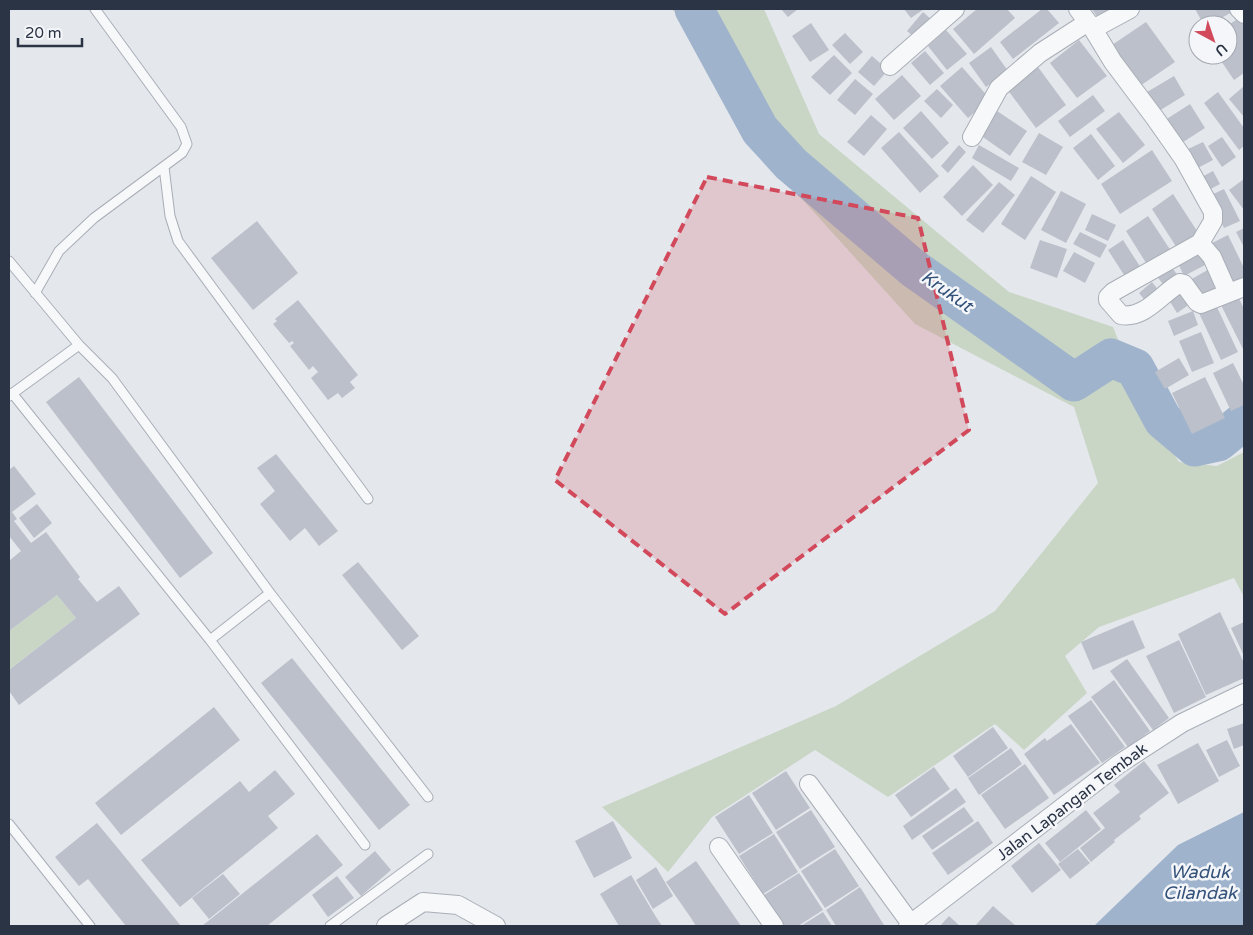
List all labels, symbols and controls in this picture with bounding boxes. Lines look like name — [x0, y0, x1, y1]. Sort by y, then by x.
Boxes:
scale bar — [18, 15, 81, 47]
north arrow — [1188, 15, 1238, 65]
text: 20 m — [25, 24, 62, 42]
text: U — [1212, 40, 1231, 60]
water label: Krukut — [917, 265, 979, 318]
street label: Jalan Lapangan Tembak — [993, 739, 1152, 865]
water label: Waduk Cilandak — [1163, 861, 1238, 904]

